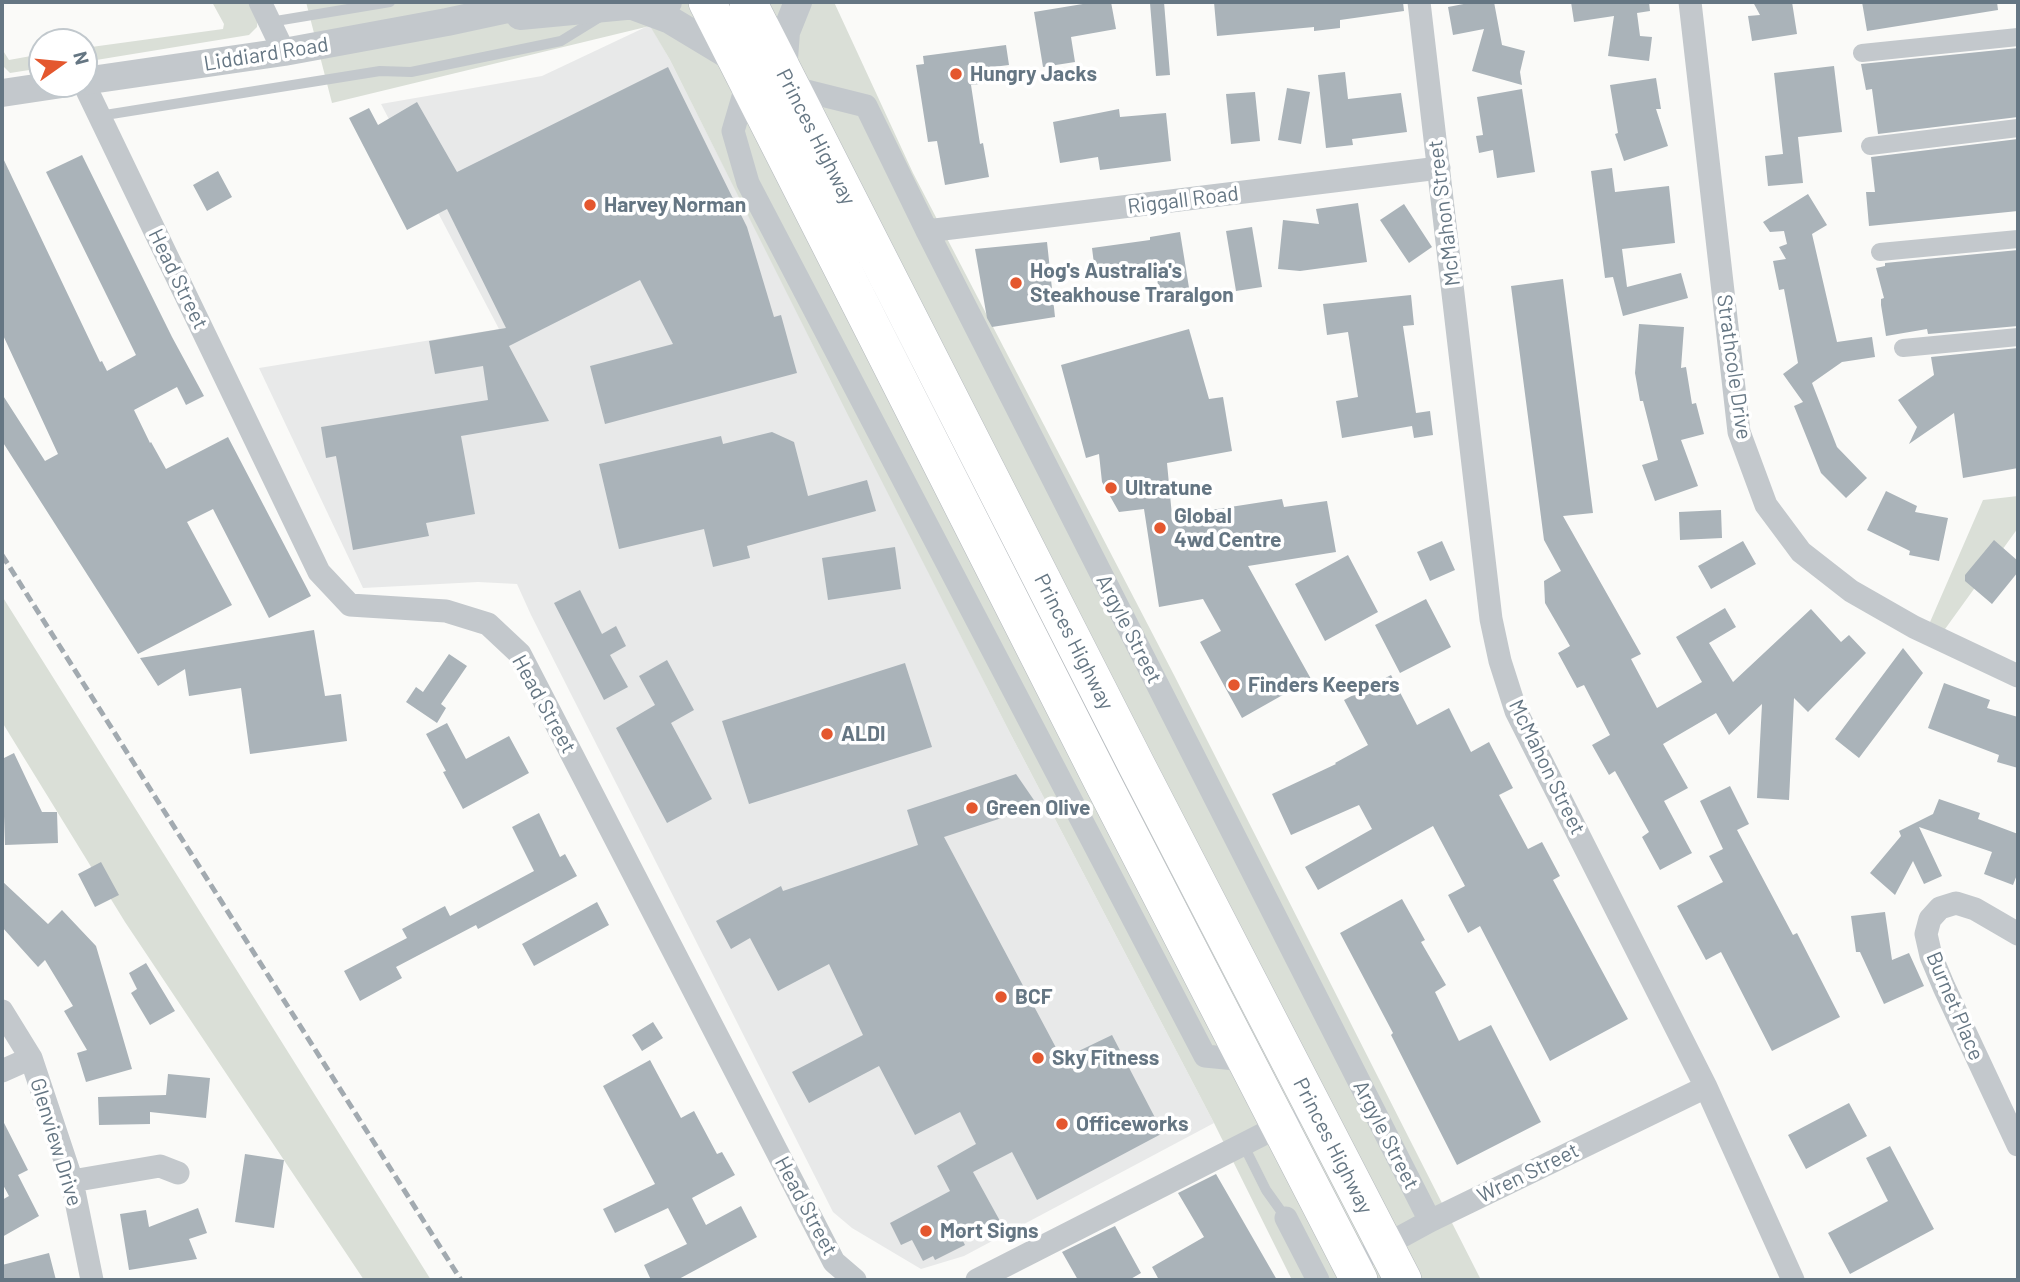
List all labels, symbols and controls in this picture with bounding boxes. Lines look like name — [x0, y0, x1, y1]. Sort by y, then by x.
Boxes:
north arrow — [28, 28, 98, 98]
street label: Liddiard Road — [202, 32, 330, 76]
text: N — [69, 49, 95, 67]
place label: Hungry Jacks — [970, 61, 1097, 87]
street label: Princes Highway — [771, 65, 861, 209]
marker: Hungry Jacks — [948, 66, 964, 82]
street label: McMahon Street — [1423, 138, 1465, 288]
street label: Riggall Road — [1126, 181, 1240, 219]
place label: Harvey Norman — [604, 192, 746, 218]
marker: Harvey Norman — [582, 197, 598, 213]
street label: Head Street — [143, 225, 213, 333]
place label: Hog's Australia's Steakhouse Traralgon — [1030, 258, 1234, 308]
marker: Hog's Australia's Steakhouse Traralgon — [1008, 275, 1024, 291]
street label: Strathcole Drive — [1711, 293, 1757, 441]
place label: Ultratune — [1125, 475, 1212, 501]
marker: Ultratune — [1103, 480, 1119, 496]
place label: Global 4wd Centre — [1174, 503, 1281, 553]
marker: Global 4wd Centre — [1152, 520, 1168, 536]
street label: Princes Highway — [1029, 570, 1119, 714]
street label: Argyle Street — [1091, 570, 1167, 688]
street label: Head Street — [507, 650, 581, 758]
place label: Finders Keepers — [1248, 672, 1400, 698]
marker: Finders Keepers — [1226, 677, 1242, 693]
street label: McMahon Street — [1503, 695, 1591, 839]
place label: ALDI — [841, 721, 886, 747]
marker: ALDI — [819, 726, 835, 742]
place label: Green Olive — [986, 795, 1090, 821]
marker: Green Olive — [964, 800, 980, 816]
street label: Burnet Place — [1921, 948, 1989, 1064]
place label: BCF — [1015, 984, 1053, 1010]
marker: BCF — [993, 989, 1009, 1005]
place label: Sky Fitness — [1052, 1045, 1159, 1071]
marker: Sky Fitness — [1030, 1050, 1046, 1066]
street label: Princes Highway — [1288, 1074, 1378, 1218]
street label: Glenview Drive — [25, 1075, 87, 1209]
street label: Argyle Street — [1348, 1076, 1424, 1194]
place label: Officeworks — [1076, 1111, 1188, 1137]
marker: Officeworks — [1054, 1116, 1070, 1132]
street label: Wren Street — [1473, 1138, 1583, 1208]
street label: Head Street — [769, 1152, 843, 1260]
place label: Mort Signs — [940, 1218, 1039, 1244]
marker: Mort Signs — [918, 1223, 934, 1239]

